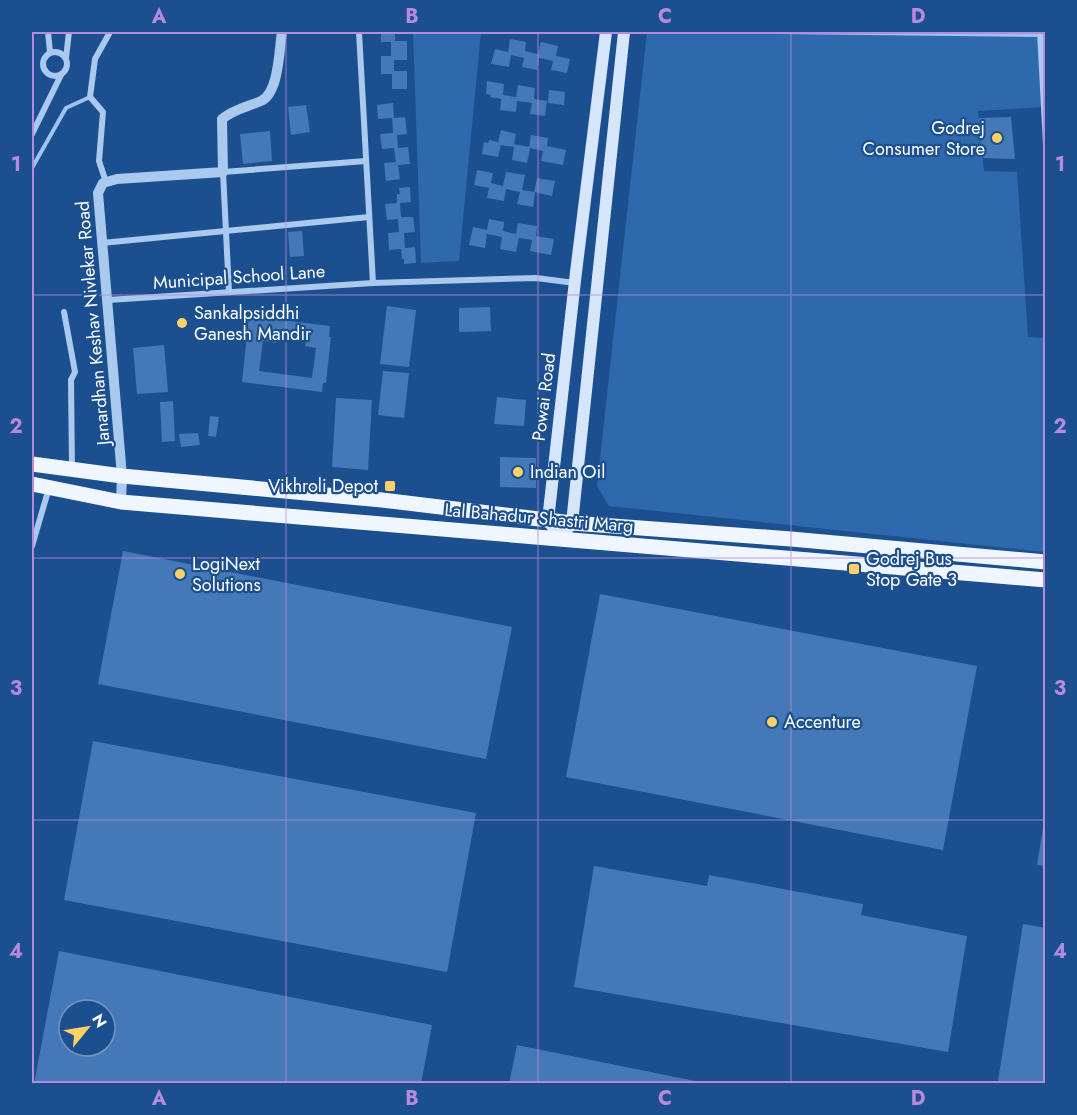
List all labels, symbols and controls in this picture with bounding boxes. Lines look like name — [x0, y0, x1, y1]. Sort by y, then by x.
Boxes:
text: A — [151, 2, 167, 31]
text: B — [405, 2, 419, 31]
text: C — [658, 2, 672, 31]
text: D — [911, 2, 925, 31]
place label: Godrej Consumer Store — [863, 115, 985, 162]
marker: Godrej Consumer Store — [990, 131, 1004, 145]
text: 1 — [11, 150, 21, 179]
text: 1 — [1055, 150, 1065, 179]
street label: Janardhan Keshav Nivlekar Road — [69, 200, 117, 448]
street label: Municipal School Lane — [152, 258, 326, 296]
place label: Sankalpsiddhi Ganesh Mandir — [194, 300, 312, 347]
marker: Sankalpsiddhi Ganesh Mandir — [175, 316, 189, 330]
street label: Powai Road — [526, 351, 562, 443]
text: 2 — [9, 412, 23, 441]
text: 2 — [1053, 412, 1067, 441]
place label: Indian Oil — [530, 459, 605, 485]
marker: Indian Oil — [511, 465, 525, 479]
place label: Vikhroli Depot — [268, 473, 379, 499]
marker: Vikhroli Depot — [383, 479, 397, 493]
street label: Lal Bahadur Shastri Marg — [443, 497, 635, 539]
place label: Godrej Bus Stop Gate 3 — [866, 546, 957, 593]
place label: LogiNext Solutions — [192, 551, 261, 598]
marker: Godrej Bus Stop Gate 3 — [847, 562, 861, 576]
marker: LogiNext Solutions — [173, 567, 187, 581]
text: 3 — [10, 674, 22, 703]
text: 3 — [1054, 674, 1066, 703]
place label: Accenture — [784, 709, 861, 735]
marker: Accenture — [765, 715, 779, 729]
text: 4 — [9, 937, 23, 966]
text: 4 — [1053, 937, 1067, 966]
north arrow — [57, 998, 117, 1058]
text: N — [86, 1009, 113, 1032]
text: A — [151, 1084, 167, 1113]
text: B — [405, 1084, 419, 1113]
text: C — [658, 1084, 672, 1113]
text: D — [911, 1084, 925, 1113]

